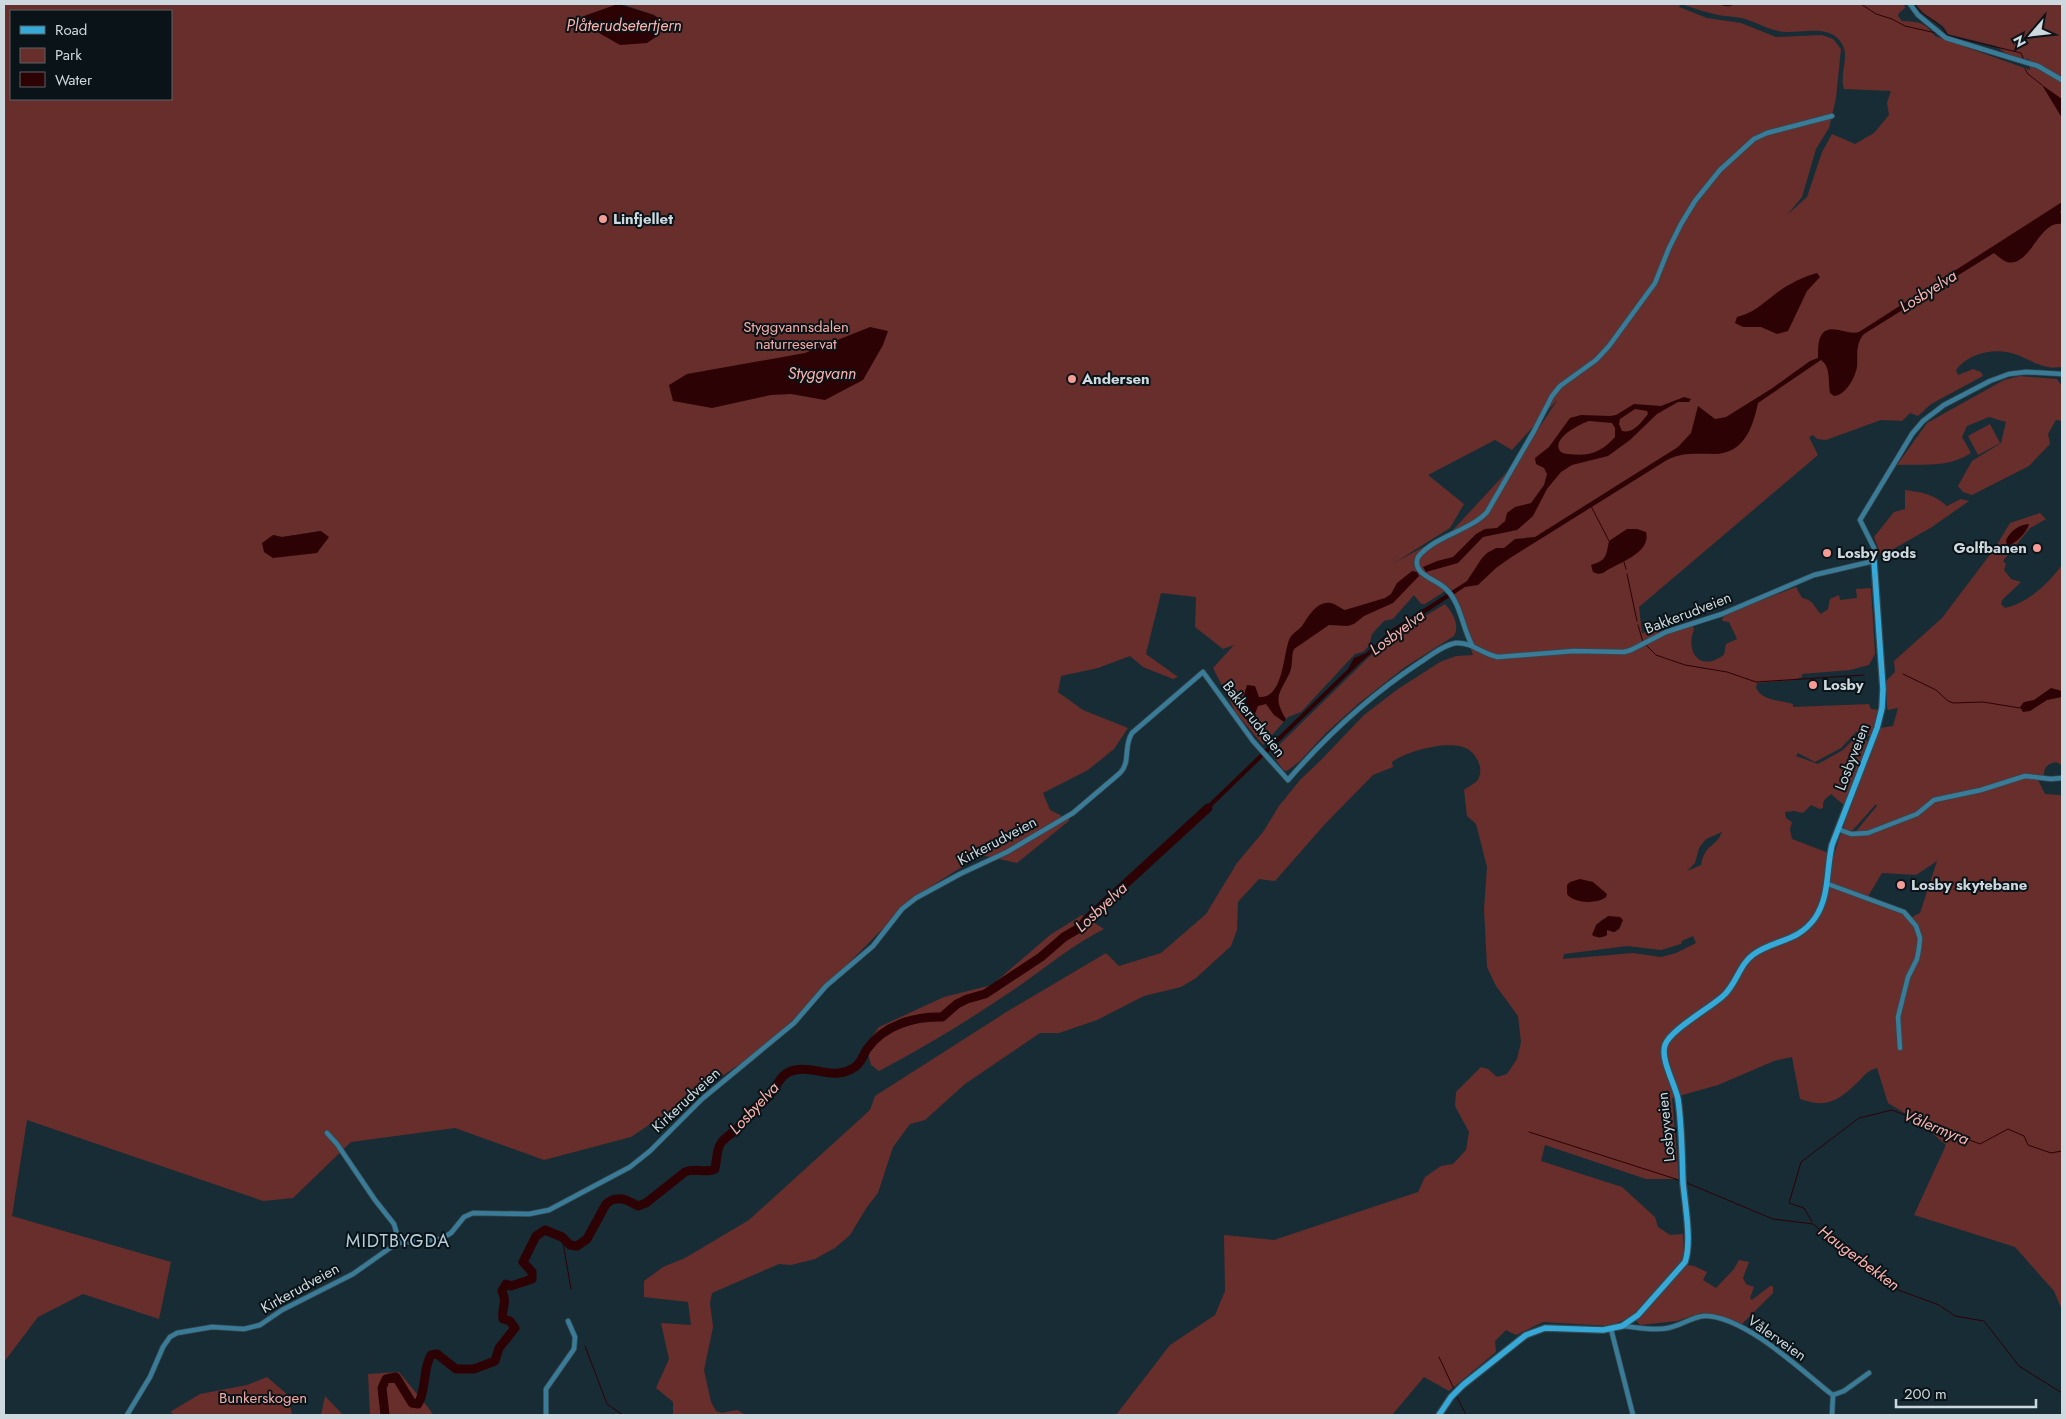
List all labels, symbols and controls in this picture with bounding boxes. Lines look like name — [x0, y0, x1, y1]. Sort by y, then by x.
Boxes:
legend — [10, 10, 172, 100]
north arrow — [2006, 10, 2056, 60]
water label: Plåterudsetertjern — [566, 14, 682, 37]
text: Road — [55, 19, 87, 41]
text: N — [2008, 31, 2031, 51]
text: Park — [55, 44, 82, 66]
text: Water — [55, 69, 93, 91]
place label: Linfjellet — [613, 208, 673, 230]
marker: Linfjellet — [597, 213, 609, 225]
water label: Losbyelva — [1895, 264, 1961, 318]
park label: Styggvannsdalen naturreservat — [743, 316, 849, 355]
water label: Styggvann — [788, 362, 856, 385]
place label: Andersen — [1081, 368, 1150, 390]
marker: Andersen — [1066, 373, 1078, 385]
place label: Golfbanen — [1954, 537, 2027, 559]
place label: Losby gods — [1837, 542, 1916, 564]
marker: Golfbanen — [2031, 542, 2043, 554]
marker: Losby gods — [1821, 547, 1833, 559]
street label: Bakkerudveien — [1641, 586, 1735, 640]
water label: Losbyelva — [1364, 603, 1430, 660]
place label: Losby — [1823, 674, 1864, 696]
street label: Bakkerudveien — [1217, 676, 1291, 762]
marker: Losby — [1807, 679, 1819, 691]
street label: Losbyveien — [1829, 720, 1875, 794]
street label: Kirkerudveien — [954, 811, 1040, 871]
place label: Losby skytebane — [1911, 874, 2028, 896]
water label: Losbyelva — [1070, 877, 1132, 937]
marker: Losby skytebane — [1895, 879, 1907, 891]
street label: Kirkerudveien — [647, 1062, 725, 1138]
water label: Losbyelva — [724, 1077, 784, 1139]
street label: Losbyveien — [1651, 1091, 1681, 1163]
water label: Vålermyra — [1900, 1103, 1972, 1151]
water label: Haugerbekken — [1813, 1220, 1905, 1296]
district label: MIDTBYGDA — [346, 1228, 450, 1254]
street label: Kirkerudveien — [257, 1257, 343, 1319]
street label: Vålerveien — [1743, 1310, 1811, 1366]
scale bar — [1896, 1376, 2036, 1408]
text: 200 m — [1904, 1383, 1947, 1405]
park label: Bunkerskogen — [219, 1387, 307, 1409]

